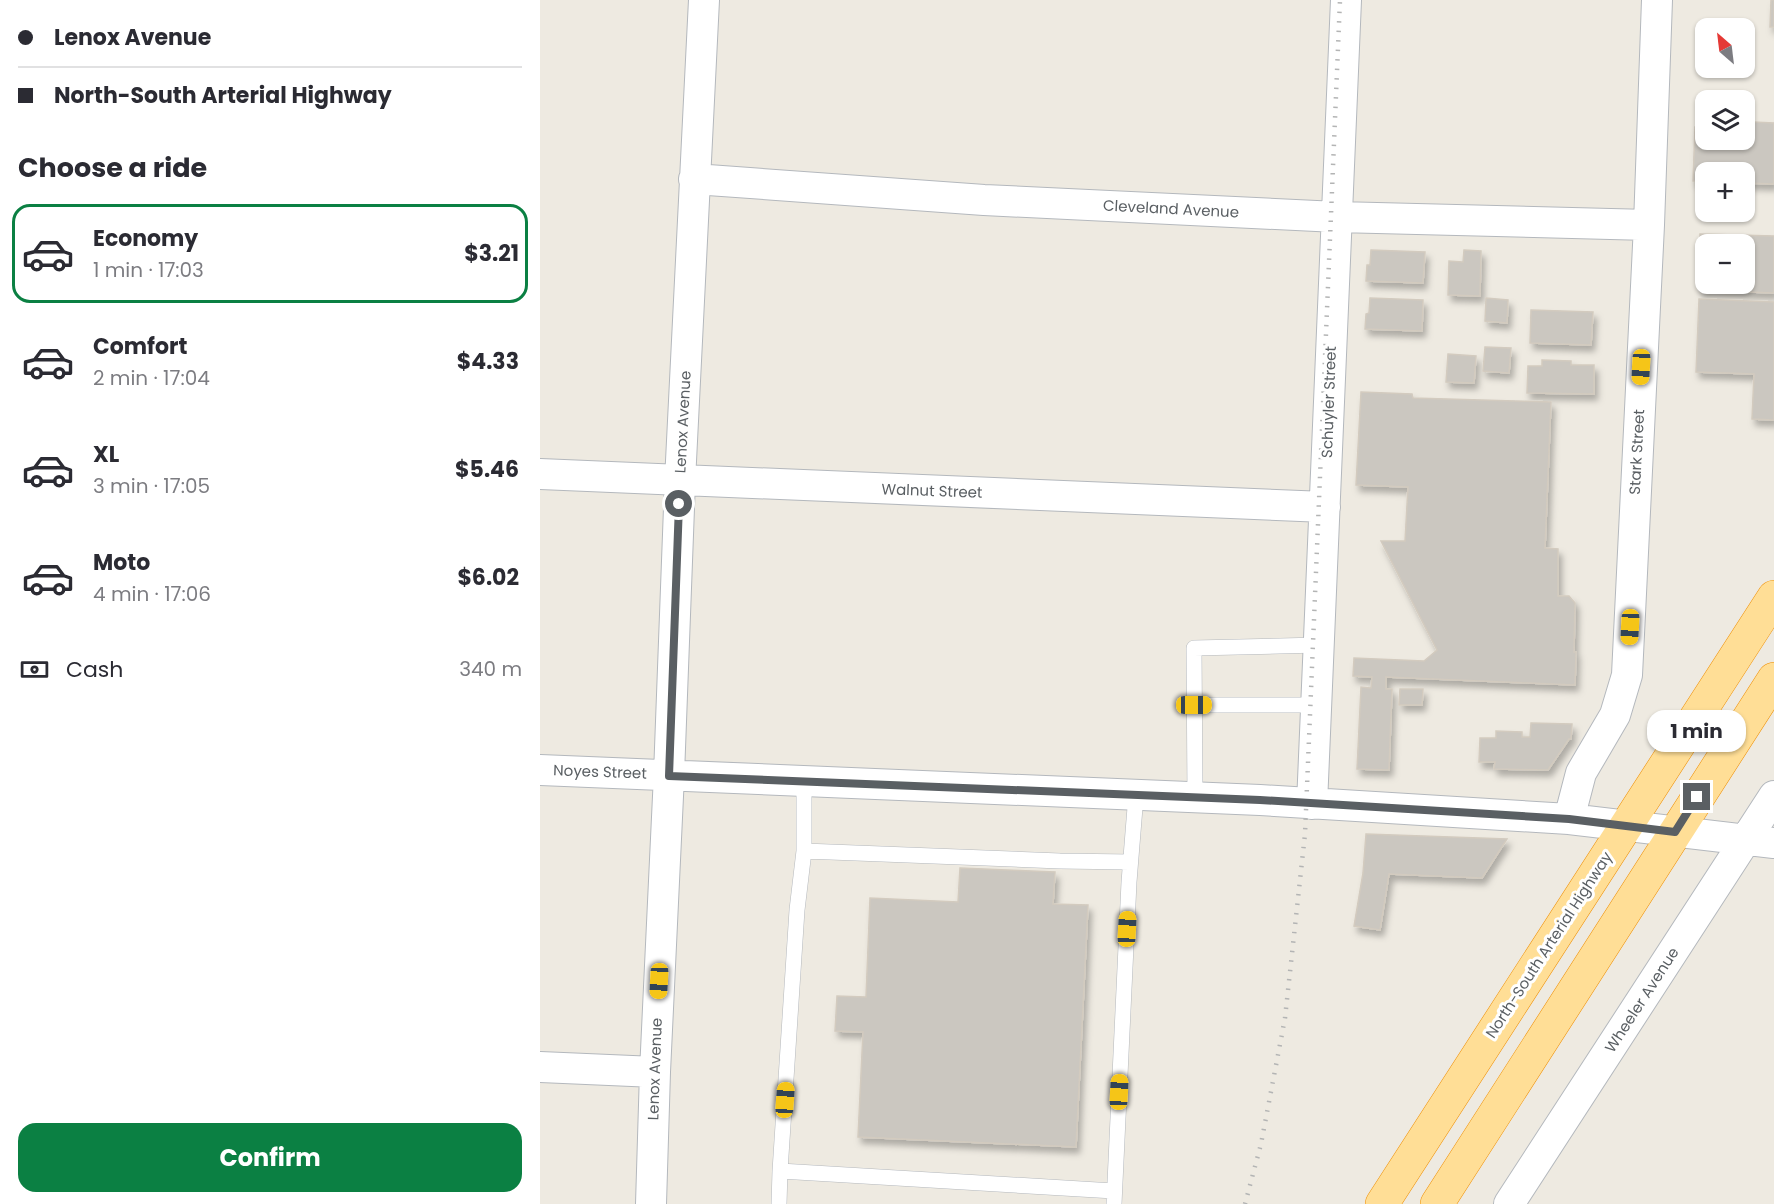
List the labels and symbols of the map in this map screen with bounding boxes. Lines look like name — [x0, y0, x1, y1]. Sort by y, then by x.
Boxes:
north arrow — [1695, 18, 1755, 78]
street label: Cleveland Avenue — [1102, 194, 1240, 223]
street label: Schuyler Street — [1316, 346, 1341, 458]
car — [1631, 349, 1651, 385]
street label: Lenox Avenue — [669, 370, 696, 474]
street label: Stark Street — [1624, 409, 1649, 495]
street label: Walnut Street — [881, 478, 983, 503]
route start — [665, 490, 692, 517]
car — [1620, 609, 1640, 645]
car — [1176, 696, 1212, 714]
callout: 1 min — [1648, 710, 1746, 752]
street label: Noyes Street — [553, 759, 647, 784]
route end — [1683, 783, 1710, 810]
street label: North-South Arterial Highway — [1480, 847, 1617, 1042]
car — [1117, 911, 1137, 947]
street label: Wheeler Avenue — [1600, 943, 1684, 1057]
car — [649, 963, 669, 999]
street label: Lenox Avenue — [642, 1017, 667, 1121]
car — [1109, 1074, 1129, 1110]
car — [775, 1081, 795, 1119]

